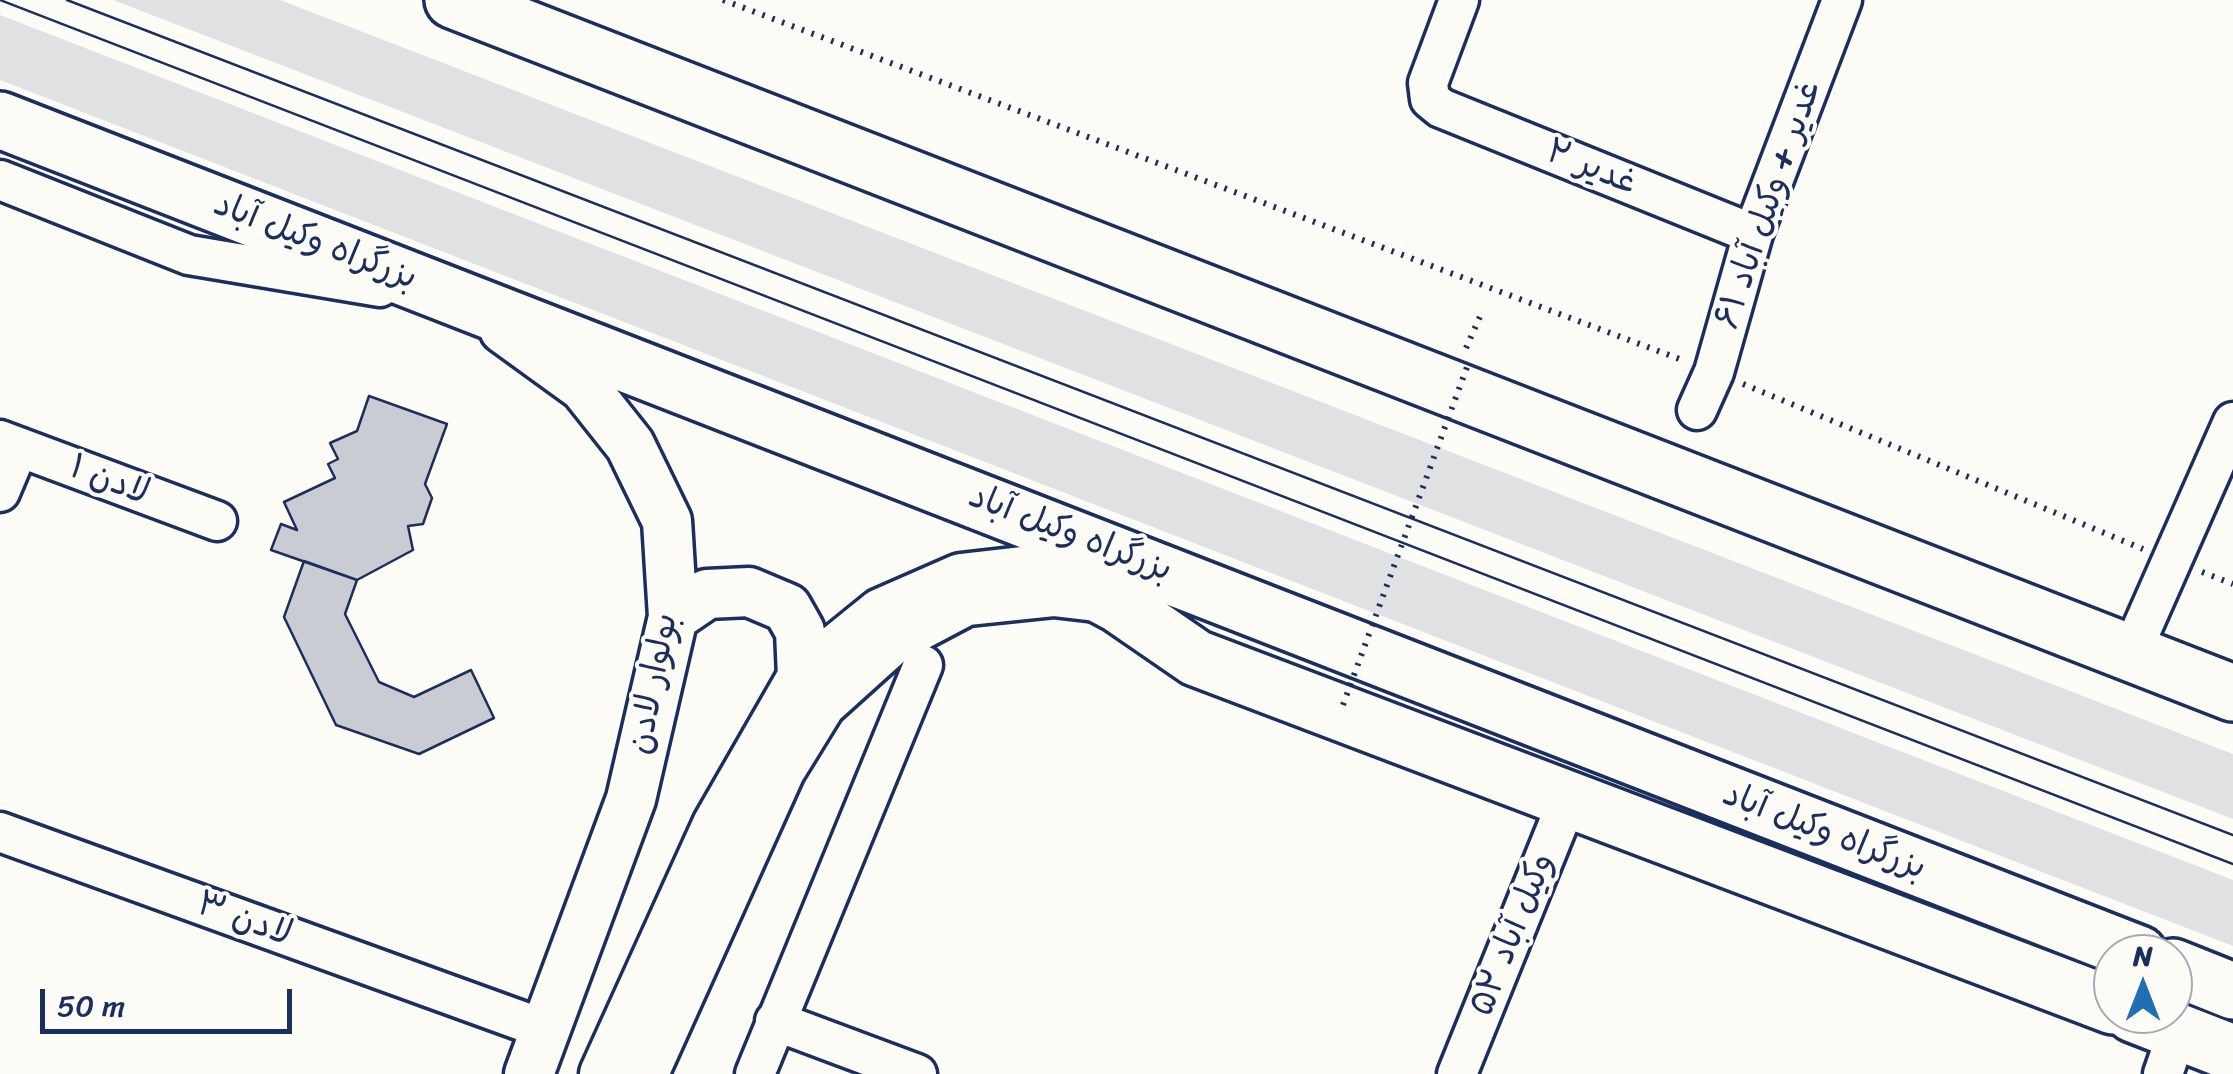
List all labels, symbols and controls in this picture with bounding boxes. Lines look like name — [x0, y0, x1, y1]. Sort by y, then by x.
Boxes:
street label: غدیر + وکیل آباد ۶۱ — [1707, 75, 1831, 335]
street label: غدیر ۲ — [1539, 131, 1643, 205]
street label: بزرگراه وکیل آباد — [207, 184, 423, 300]
street label: لادن ۱ — [63, 447, 155, 515]
street label: بزرگراه وکیل آباد — [962, 476, 1178, 592]
street label: بولوار لادن — [620, 610, 688, 758]
street label: بزرگراه وکیل آباد — [1716, 774, 1932, 890]
street label: ۵۲ وکیل آباد — [1461, 847, 1565, 1023]
street label: لادن ۳ — [191, 883, 297, 957]
text: N — [2133, 931, 2153, 980]
north arrow — [2093, 934, 2193, 1034]
scale bar — [45, 969, 298, 1031]
text: 50 m — [57, 979, 125, 1033]

